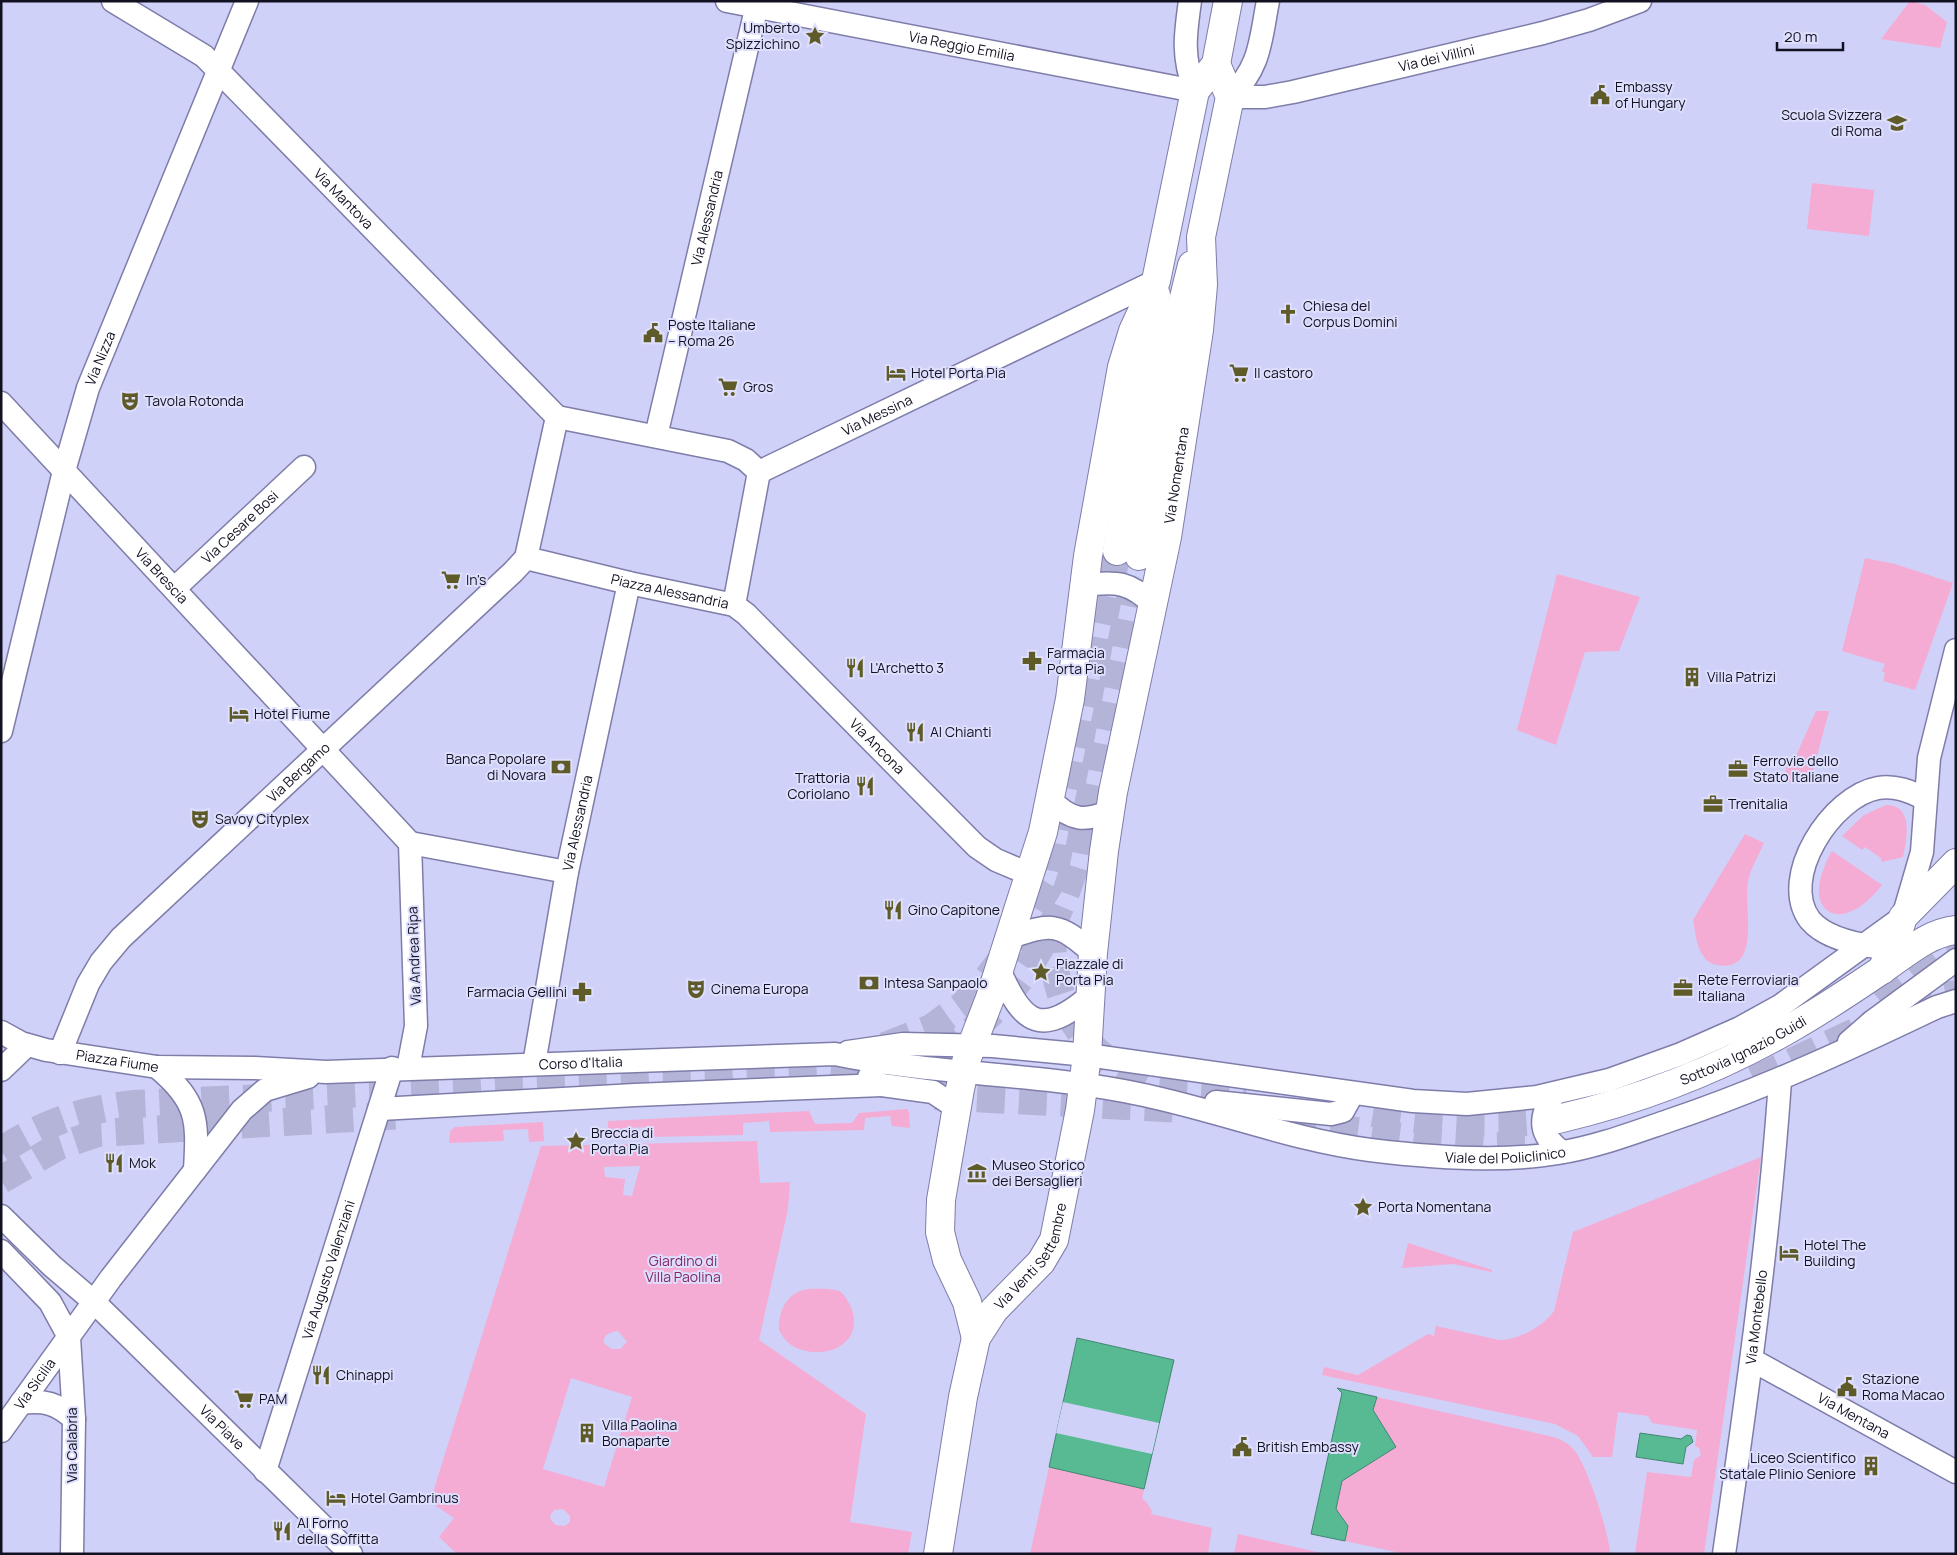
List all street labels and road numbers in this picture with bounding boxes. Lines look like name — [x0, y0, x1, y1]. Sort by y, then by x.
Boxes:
street label: Via Reggio Emilia — [907, 26, 1016, 65]
street label: Via dei Villini — [1397, 39, 1476, 76]
street label: Via Mantova — [310, 164, 378, 233]
street label: Via Alessandria — [686, 168, 727, 267]
street label: Via Nizza — [80, 328, 119, 388]
street label: Via Messina — [838, 390, 915, 440]
street label: Via Nomentana — [1159, 426, 1193, 525]
street label: Via Cesare Bosi — [197, 486, 282, 567]
street label: Via Brescia — [131, 544, 193, 608]
street label: Piazza Alessandria — [609, 569, 731, 613]
street label: Via Ancona — [846, 714, 909, 778]
street label: Via Bergamo — [262, 738, 334, 806]
street label: Via Alessandria — [558, 773, 597, 873]
street label: Via Andrea Ripa — [402, 906, 425, 1006]
street label: Sottovia Ignazio Guidi — [1677, 1011, 1810, 1089]
street label: Piazza Fiume — [75, 1045, 160, 1076]
street label: Corso d'Italia — [538, 1052, 623, 1073]
street label: Viale del Policlinico — [1444, 1142, 1567, 1167]
street label: Via Augusto Valenziani — [297, 1198, 359, 1342]
street label: Via Venti Settembre — [990, 1201, 1070, 1313]
street label: Via Montebello — [1741, 1269, 1771, 1366]
street label: Via Sicilia — [9, 1354, 59, 1413]
street label: Via Mentana — [1814, 1388, 1893, 1443]
street label: Via Piave — [196, 1401, 249, 1454]
street label: Via Calabria — [62, 1407, 81, 1483]

